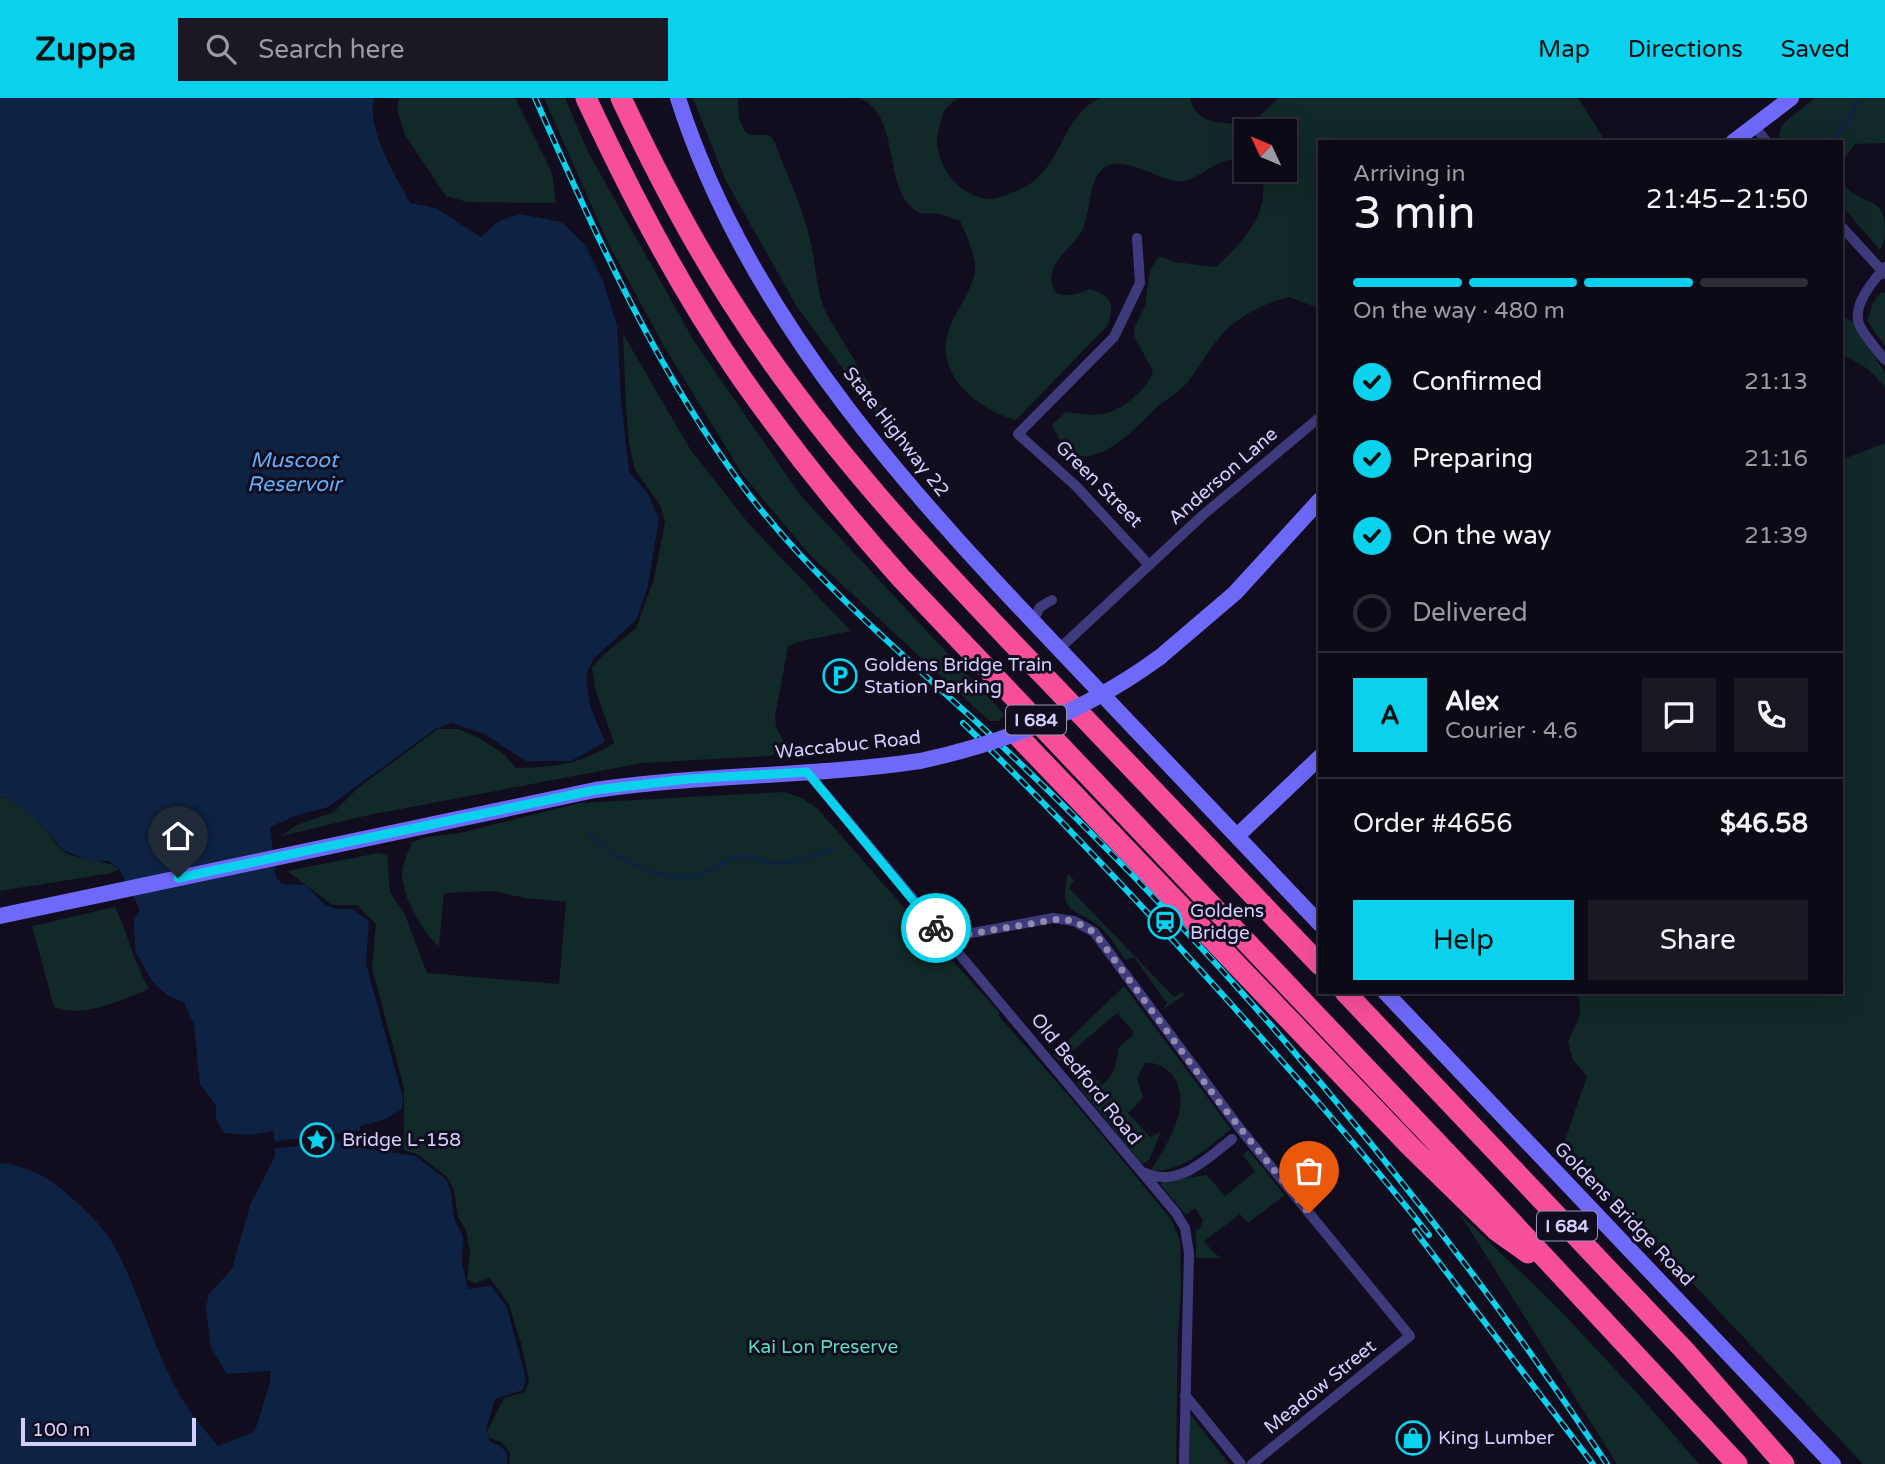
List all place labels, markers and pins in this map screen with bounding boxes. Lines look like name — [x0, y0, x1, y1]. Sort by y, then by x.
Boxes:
place label: Goldens Bridge Train Station Parking — [864, 654, 1052, 698]
parking icon: Goldens Bridge Train Station Parking — [821, 657, 859, 695]
pin — [148, 806, 208, 878]
place label: Goldens Bridge — [1190, 900, 1264, 944]
station icon: Goldens Bridge — [1146, 903, 1184, 941]
place icon: Bridge L-158 — [298, 1121, 336, 1159]
place label: Bridge L-158 — [342, 1129, 461, 1151]
pin — [1279, 1141, 1339, 1213]
shop icon: King Lumber — [1394, 1419, 1432, 1457]
place label: King Lumber — [1438, 1427, 1555, 1449]

